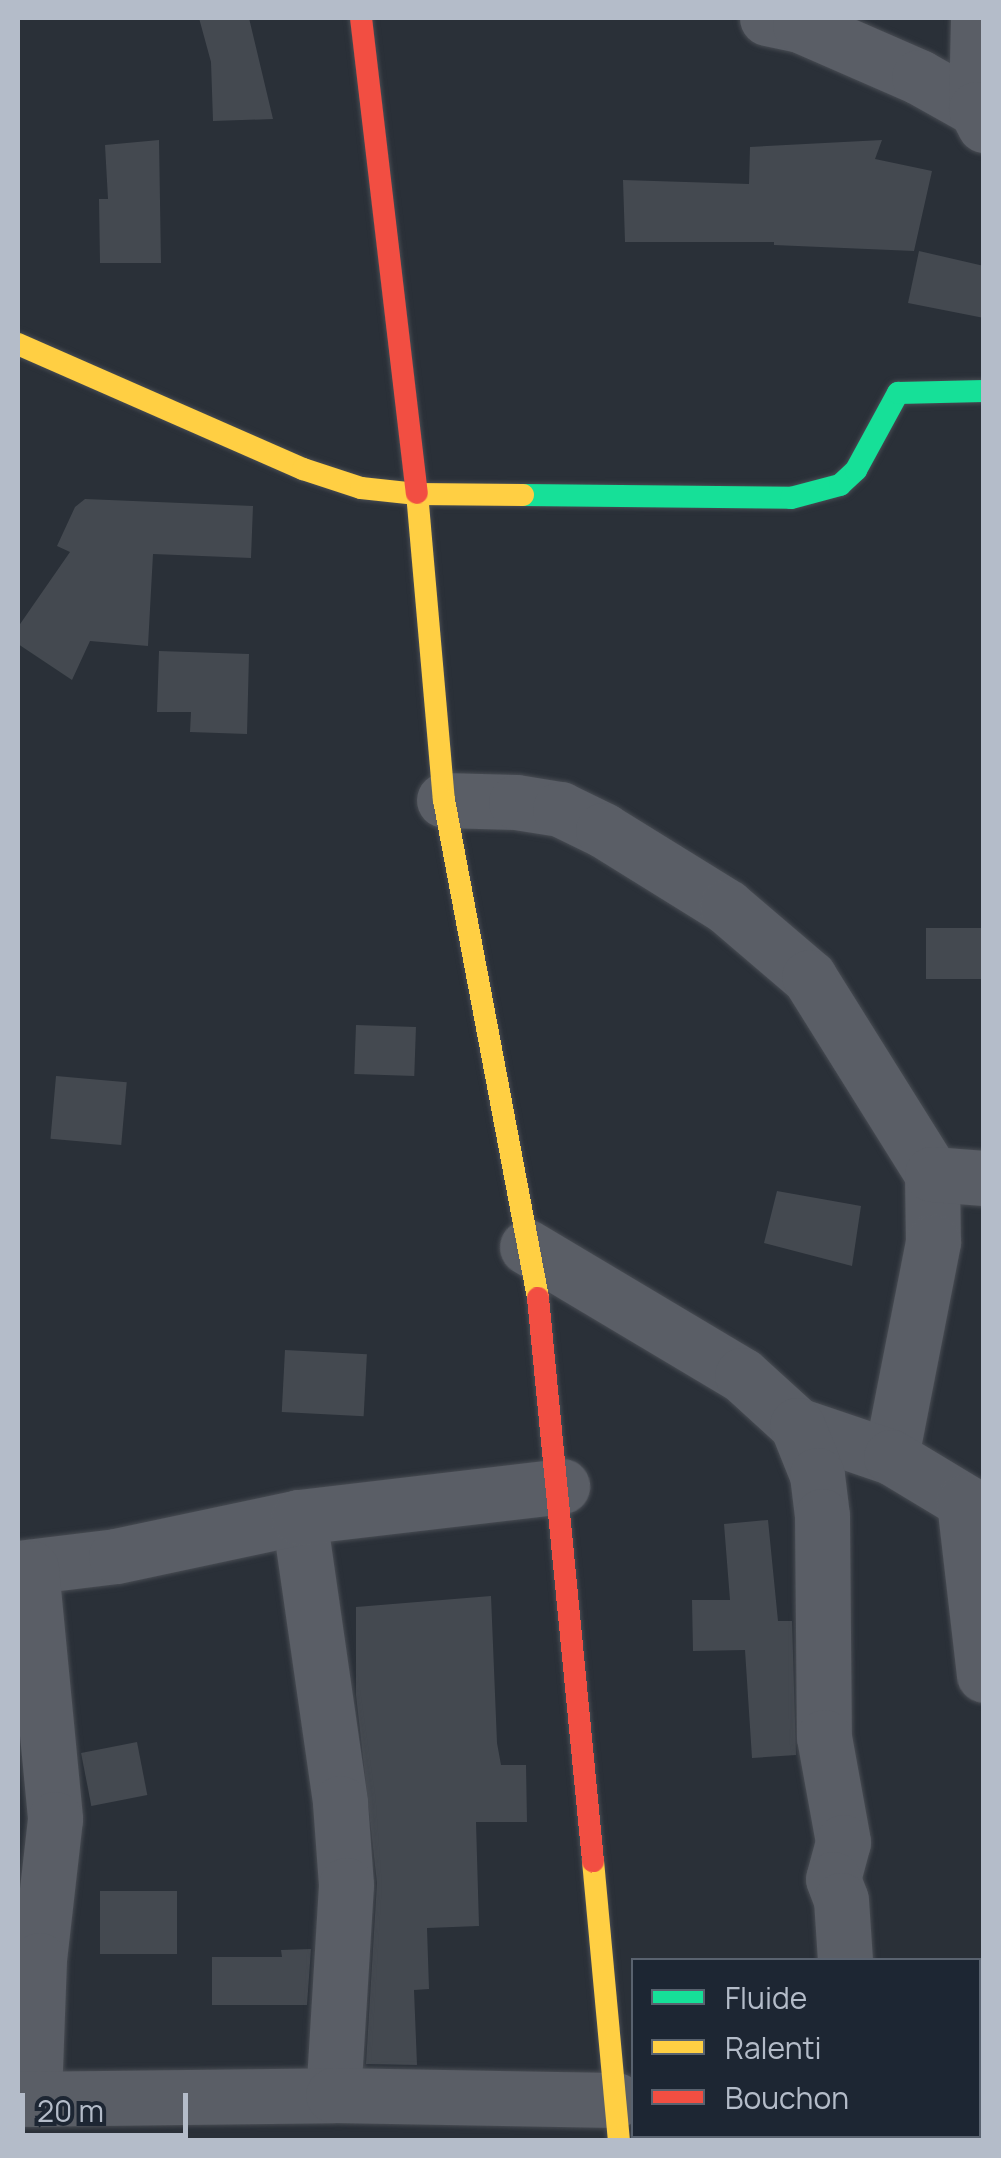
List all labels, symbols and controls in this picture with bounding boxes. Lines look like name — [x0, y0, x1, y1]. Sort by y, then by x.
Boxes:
legend — [631, 1958, 981, 2138]
text: Fluide — [725, 1977, 807, 2018]
text: Ralenti — [725, 2027, 822, 2068]
scale bar — [25, 2073, 192, 2135]
text: Bouchon — [725, 2077, 849, 2118]
text: 20 m — [37, 2090, 104, 2131]

